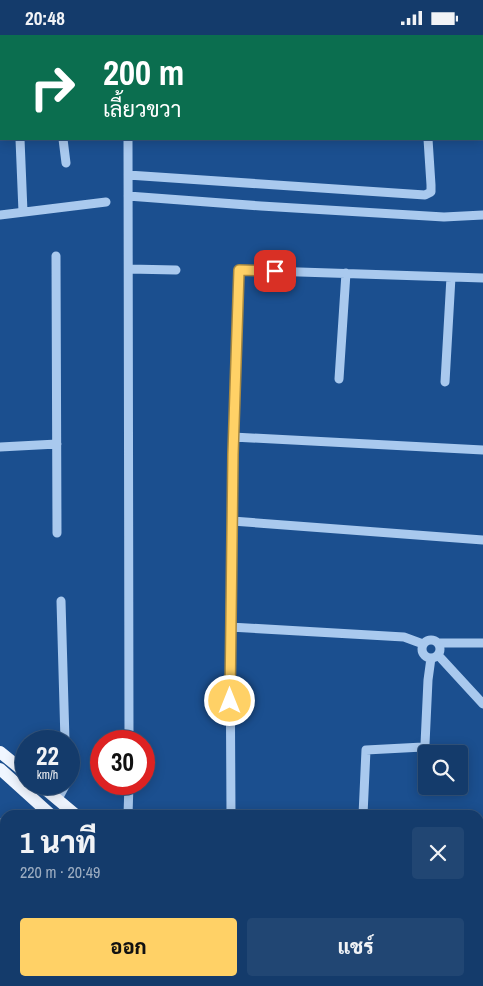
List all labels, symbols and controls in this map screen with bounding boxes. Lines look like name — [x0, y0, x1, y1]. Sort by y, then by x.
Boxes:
text: 20:48 — [25, 5, 65, 31]
text: 200 m — [103, 49, 184, 96]
icon: right — [20, 55, 85, 120]
text: เลี้ยวขวา — [103, 94, 181, 124]
pin — [254, 250, 296, 292]
icon: arrive — [261, 257, 289, 285]
position arrow — [203, 674, 255, 726]
speed limit sign: 30 — [90, 730, 155, 795]
text: 22 — [36, 739, 59, 773]
map controls — [418, 745, 468, 795]
button: search — [418, 745, 468, 795]
text: km/h — [37, 767, 58, 783]
text: 1 นาที — [20, 822, 96, 862]
button: close — [412, 827, 464, 879]
text: 220 m · 20:49 — [20, 861, 100, 883]
button: ออก — [20, 918, 237, 976]
button: แชร์ — [247, 918, 464, 976]

